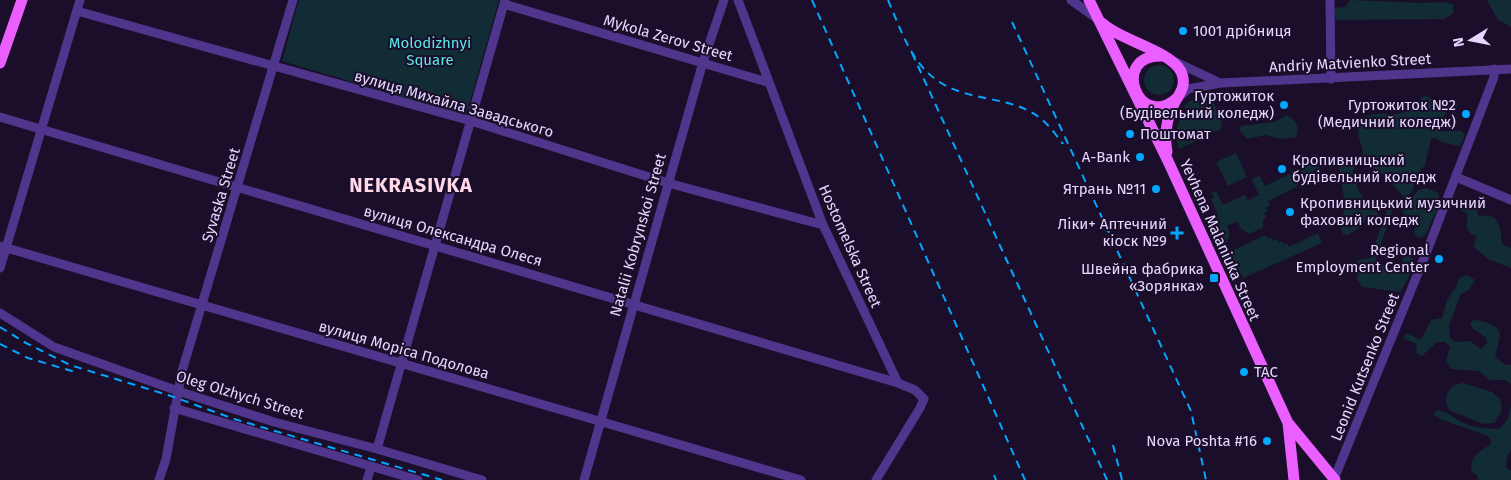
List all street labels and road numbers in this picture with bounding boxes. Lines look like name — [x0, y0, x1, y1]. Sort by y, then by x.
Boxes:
street label: Mykola Zerov Street — [601, 11, 735, 65]
street label: Andriy Matvienko Street — [1268, 50, 1432, 76]
street label: вулиця Михайла Завадського — [352, 67, 556, 141]
street label: Syvaska Street — [198, 145, 244, 244]
street label: Natalii Kobrynskoi Street — [606, 151, 670, 319]
street label: Yevhena Malaniuka Street — [1176, 156, 1264, 324]
street label: Hostomelska Street — [815, 182, 885, 311]
street label: вулиця Олександра Олеся — [362, 202, 544, 270]
street label: Leonid Kutsenko Street — [1327, 290, 1403, 444]
street label: вулиця Моріса Подолова — [317, 317, 491, 383]
street label: Oleg Olzhych Street — [174, 367, 307, 423]

